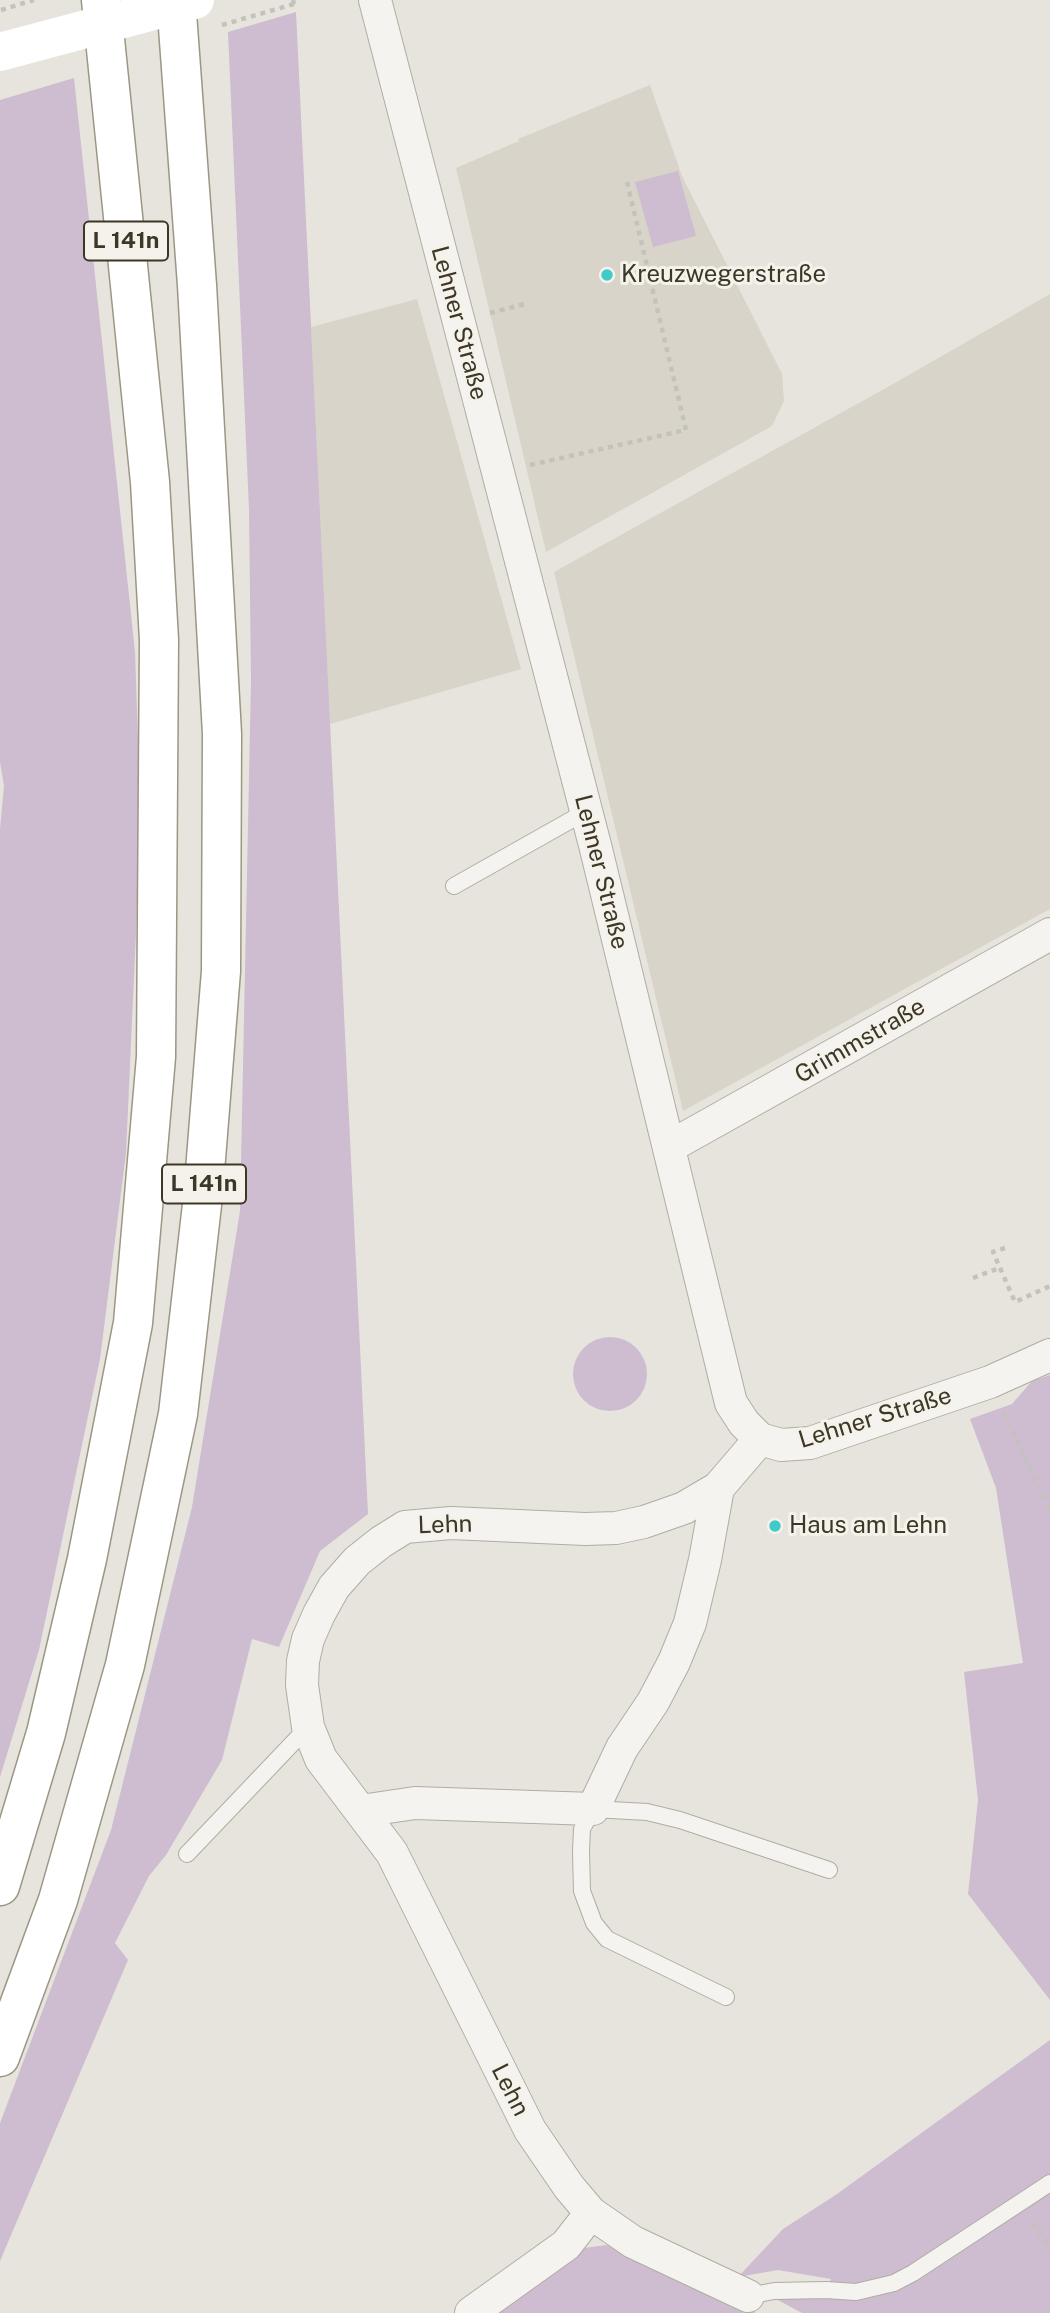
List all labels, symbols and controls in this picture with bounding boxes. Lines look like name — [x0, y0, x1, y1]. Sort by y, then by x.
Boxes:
road number: L 141n — [84, 222, 168, 260]
street label: Lehner Straße — [425, 243, 493, 403]
place label: Kreuzwegerstraße — [621, 261, 826, 289]
marker: Kreuzwegerstraße — [599, 267, 615, 283]
street label: Lehner Straße — [568, 792, 634, 952]
street label: Grimmstraße — [790, 992, 930, 1090]
road number: L 141n — [162, 1164, 246, 1204]
street label: Lehner Straße — [795, 1381, 955, 1455]
street label: Lehn — [417, 1510, 473, 1540]
place label: Haus am Lehn — [789, 1512, 947, 1540]
marker: Haus am Lehn — [767, 1518, 783, 1534]
street label: Lehn — [485, 2059, 535, 2121]

